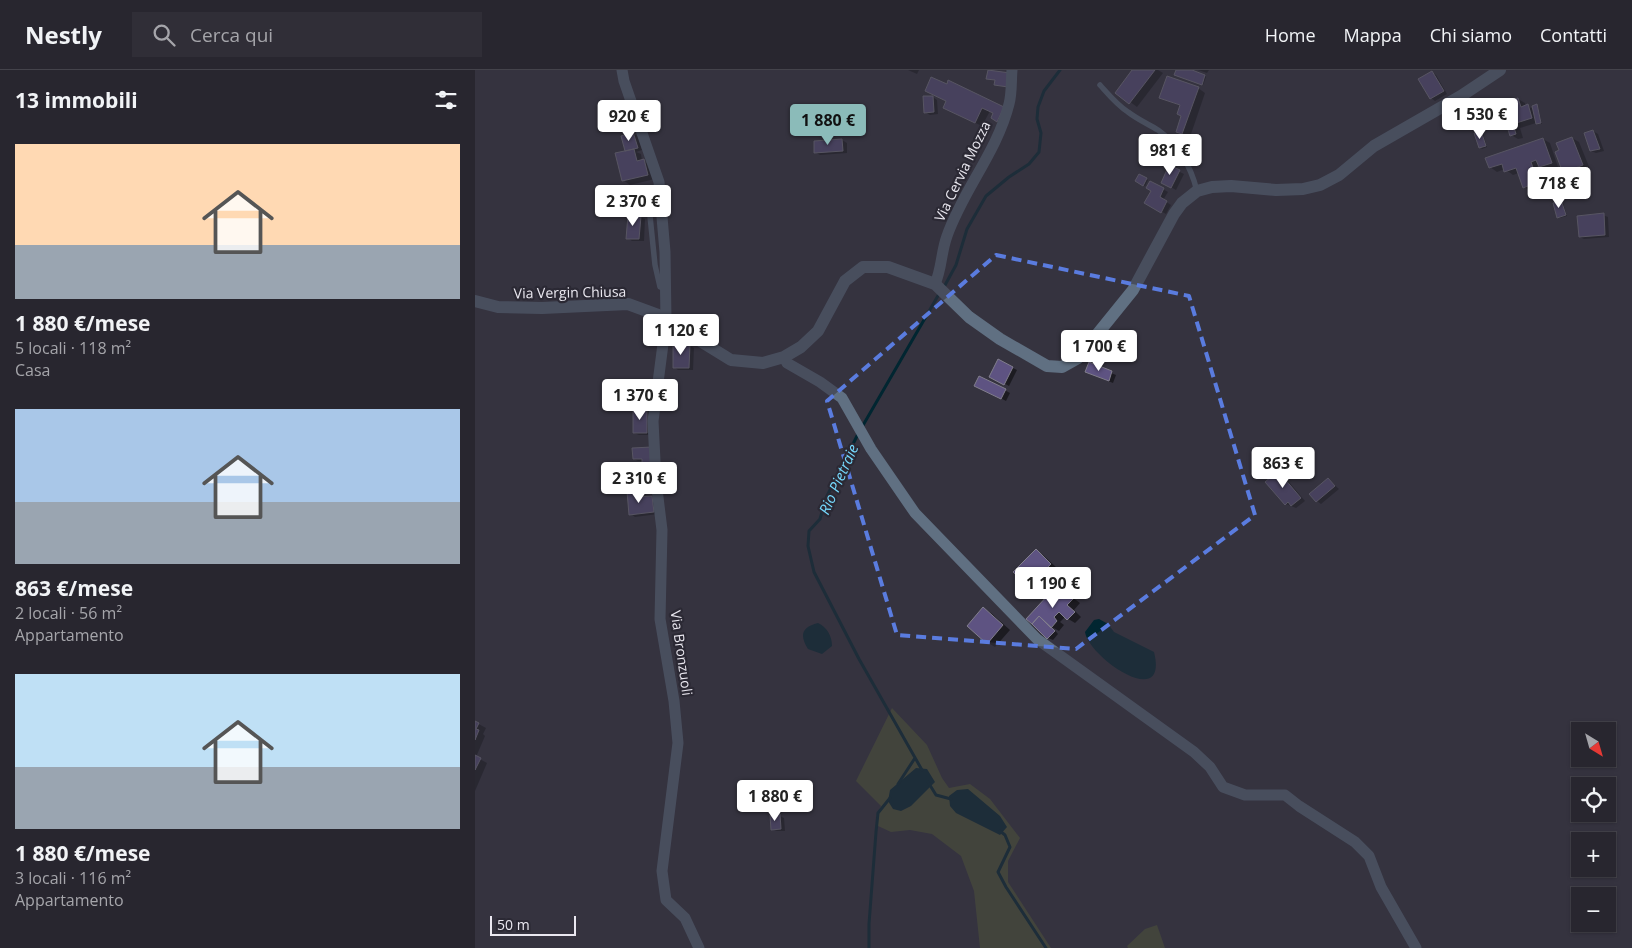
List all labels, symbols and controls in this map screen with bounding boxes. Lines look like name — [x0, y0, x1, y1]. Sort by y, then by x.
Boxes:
search box — [132, 12, 482, 57]
text: Nestly — [25, 18, 102, 51]
icon: search — [150, 21, 178, 49]
text: Cerca qui — [190, 22, 273, 48]
text: Home — [1265, 23, 1316, 47]
text: Mappa — [1344, 23, 1402, 47]
text: Chi siamo — [1430, 23, 1512, 47]
text: Contatti — [1540, 23, 1607, 47]
text: 13 immobili — [15, 86, 138, 114]
icon: filters — [432, 86, 460, 114]
pin: 1 530 € — [1434, 98, 1526, 140]
pin: 920 € — [594, 100, 664, 142]
text: 1 530 € — [1453, 103, 1507, 125]
pin: 1 880 € — [782, 104, 874, 146]
text: 920 € — [609, 105, 649, 127]
text: 1 880 € — [801, 109, 855, 131]
street label: Via Cervia Mozza — [929, 118, 995, 224]
pin: 981 € — [1135, 134, 1205, 176]
text: 981 € — [1150, 139, 1190, 161]
pin: 718 € — [1524, 166, 1594, 209]
text: 718 € — [1539, 172, 1579, 194]
icon: home — [193, 177, 283, 267]
pin: 2 370 € — [587, 184, 679, 227]
text: 2 370 € — [606, 190, 660, 212]
street label: Via Vergin Chiusa — [514, 282, 626, 302]
text: 1 880 €/mese — [15, 309, 151, 337]
pin: 1 120 € — [635, 314, 727, 356]
text: 1 120 € — [654, 319, 708, 341]
pin: 1 700 € — [1053, 330, 1145, 372]
text: 1 700 € — [1072, 335, 1126, 357]
text: 5 locali · 118 m² — [15, 337, 131, 359]
text: Casa — [15, 359, 50, 381]
pin: 1 370 € — [594, 378, 686, 421]
text: 1 370 € — [613, 384, 667, 406]
water label: Rio Pietraie — [814, 440, 863, 517]
icon: home — [193, 442, 283, 532]
pin: 863 € — [1248, 446, 1318, 489]
text: 863 € — [1263, 452, 1303, 474]
pin: 2 310 € — [593, 462, 685, 504]
text: 2 310 € — [612, 467, 666, 489]
pin: 1 190 € — [1007, 566, 1099, 609]
text: 1 190 € — [1026, 572, 1080, 594]
text: 863 €/mese — [15, 574, 133, 602]
text: 2 locali · 56 m² — [15, 602, 122, 624]
street label: Via Bronzuoli — [667, 609, 697, 697]
text: Appartamento — [15, 624, 124, 646]
icon: home — [193, 707, 283, 797]
north arrow — [1571, 722, 1616, 768]
map controls — [1571, 722, 1616, 932]
button: locate — [1571, 777, 1616, 822]
pin: 1 880 € — [729, 780, 821, 822]
text: 1 880 € — [748, 785, 802, 807]
button: + — [1571, 832, 1616, 877]
text: 1 880 €/mese — [15, 839, 151, 867]
text: 3 locali · 116 m² — [15, 867, 131, 889]
button: − — [1571, 887, 1616, 932]
text: Appartamento — [15, 889, 124, 911]
scale bar — [490, 913, 576, 936]
text: 50 m — [497, 915, 530, 934]

